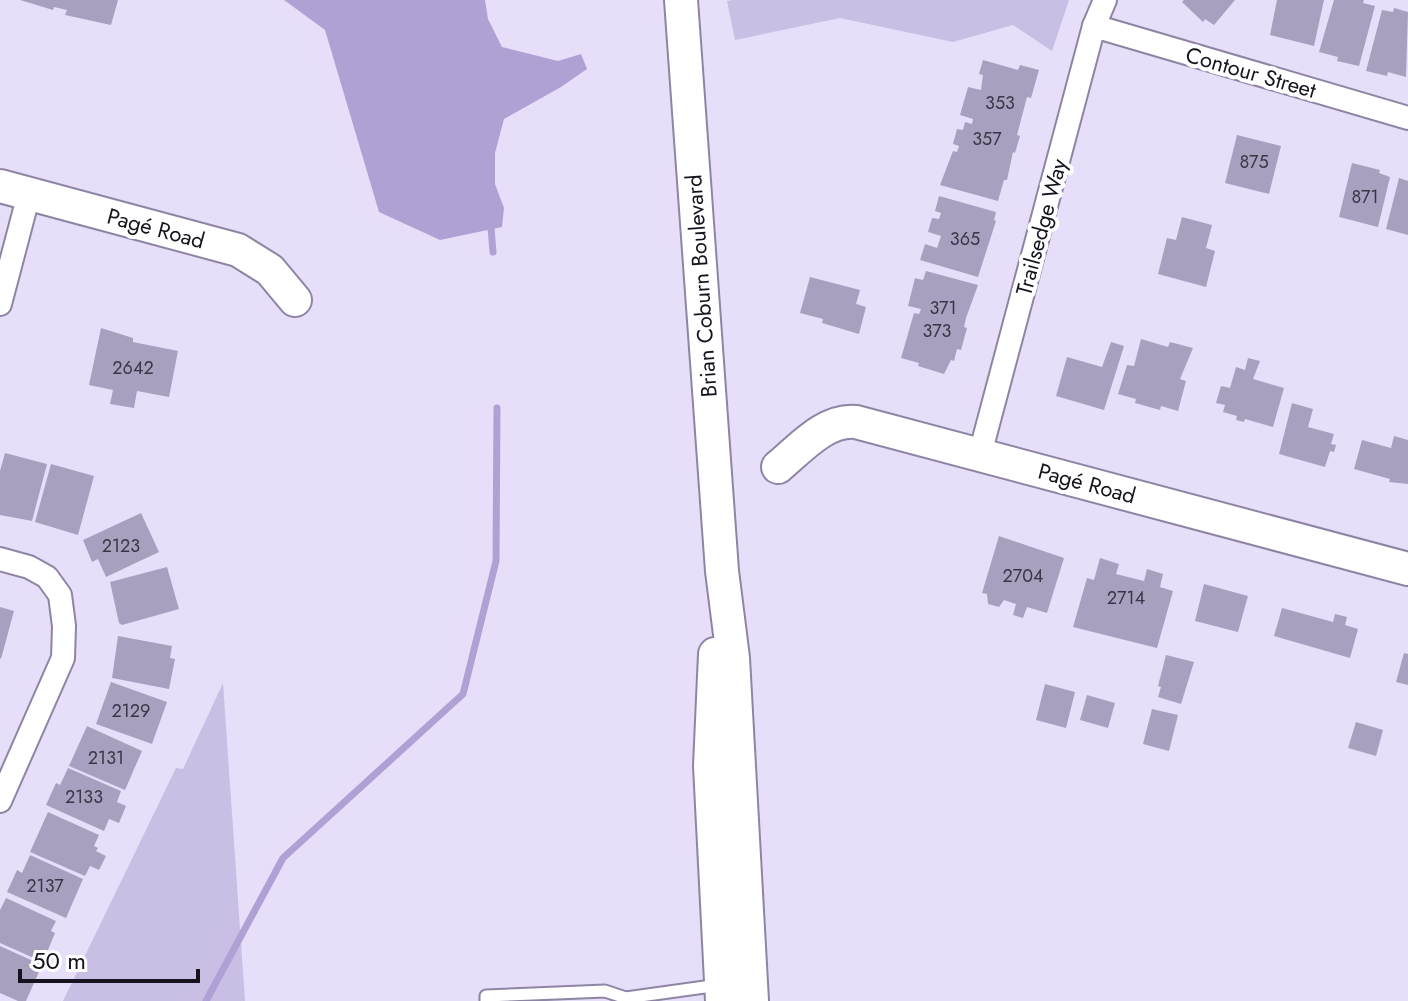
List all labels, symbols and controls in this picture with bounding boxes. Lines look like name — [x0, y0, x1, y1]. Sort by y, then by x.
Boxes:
street label: Contour Street — [1182, 38, 1321, 106]
house number: 353 — [985, 90, 1015, 116]
house number: 357 — [972, 126, 1002, 152]
house number: 875 — [1239, 149, 1269, 175]
street label: Trailsedge Way — [1007, 155, 1075, 299]
street label: Brian Coburn Boulevard — [677, 173, 725, 399]
house number: 871 — [1351, 184, 1379, 210]
street label: Pagé Road — [104, 200, 208, 256]
house number: 365 — [950, 226, 980, 252]
house number: 371 — [929, 295, 957, 321]
house number: 373 — [923, 318, 952, 344]
house number: 2642 — [112, 355, 154, 381]
street label: Pagé Road — [1035, 455, 1139, 511]
house number: 2123 — [102, 533, 140, 559]
house number: 2704 — [1003, 563, 1044, 589]
house number: 2714 — [1107, 585, 1145, 611]
house number: 2129 — [112, 698, 150, 724]
house number: 2131 — [88, 745, 124, 771]
house number: 2133 — [65, 784, 103, 810]
house number: 2137 — [26, 873, 64, 899]
scale bar — [20, 933, 198, 983]
text: 50 m — [32, 943, 86, 978]

